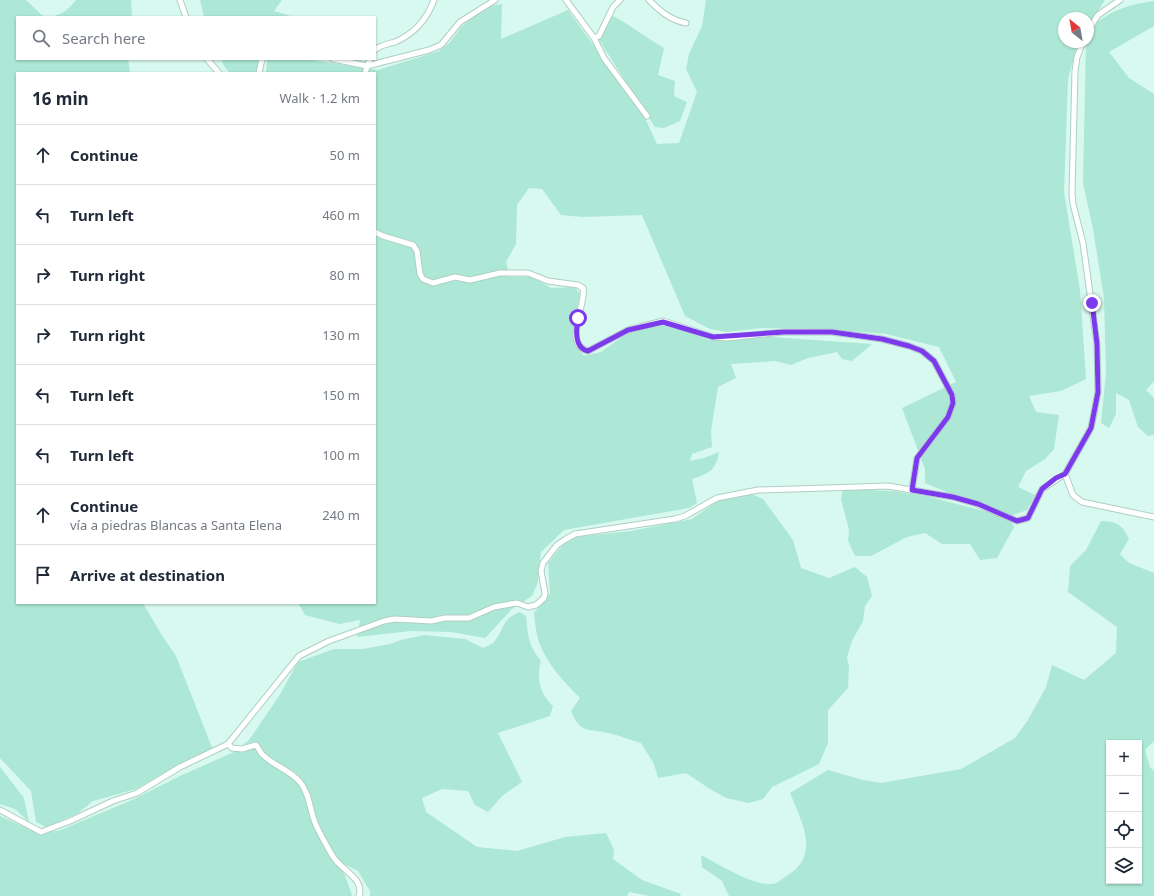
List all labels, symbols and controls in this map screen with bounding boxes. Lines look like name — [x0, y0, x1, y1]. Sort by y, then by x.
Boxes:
north arrow — [1058, 12, 1094, 48]
search box — [16, 16, 376, 60]
icon: search — [30, 27, 52, 49]
text: Search here — [62, 28, 145, 48]
text: 16 min — [32, 87, 89, 110]
text: Walk · 1.2 km — [280, 89, 360, 107]
icon: ahead — [32, 144, 54, 166]
text: Continue — [70, 145, 138, 165]
text: 50 m — [330, 146, 360, 164]
icon: left — [32, 204, 54, 226]
text: Turn left — [70, 205, 134, 225]
text: 460 m — [322, 206, 360, 224]
icon: right — [32, 264, 54, 286]
text: Turn right — [70, 265, 145, 285]
text: 80 m — [330, 266, 360, 284]
route end — [1083, 294, 1101, 312]
route start — [569, 309, 587, 327]
icon: right — [32, 324, 54, 346]
text: Turn right — [70, 325, 145, 345]
text: 130 m — [322, 326, 360, 344]
icon: left — [32, 384, 54, 406]
text: Turn left — [70, 385, 134, 405]
text: 150 m — [322, 386, 360, 404]
icon: left — [32, 444, 54, 466]
text: Turn left — [70, 445, 134, 465]
text: 100 m — [322, 446, 360, 464]
text: Continue — [70, 496, 138, 516]
icon: ahead — [32, 504, 54, 526]
text: 240 m — [322, 506, 360, 524]
text: vía a piedras Blancas a Santa Elena — [70, 516, 282, 534]
icon: arrive — [32, 564, 54, 586]
text: Arrive at destination — [70, 565, 225, 585]
map controls — [1106, 740, 1142, 884]
button: + — [1106, 740, 1142, 776]
button: − — [1106, 776, 1142, 812]
button: locate — [1106, 812, 1142, 848]
button: layers — [1106, 848, 1142, 884]

